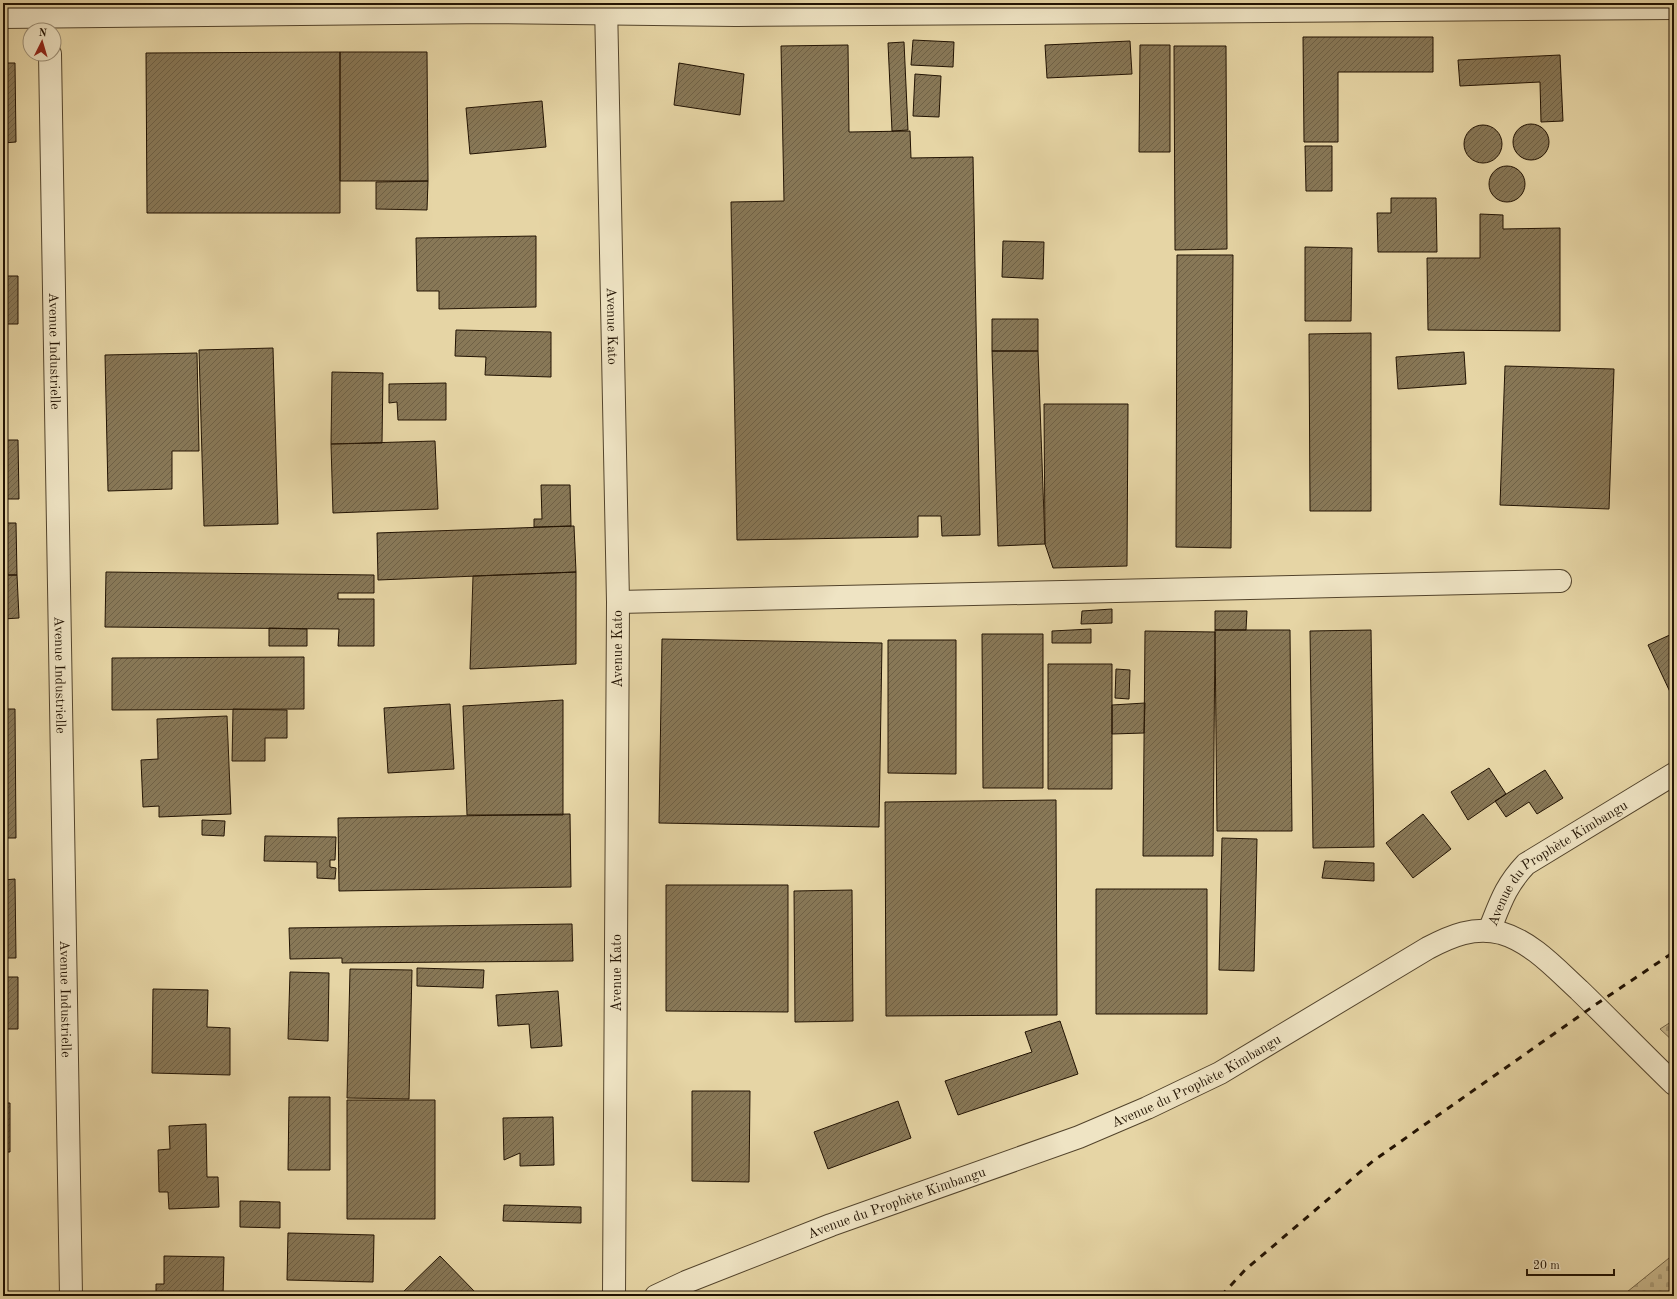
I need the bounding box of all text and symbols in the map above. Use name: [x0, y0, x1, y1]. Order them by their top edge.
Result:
north arrow: [22, 22, 62, 62]
text: N: [38, 28, 48, 39]
street label: Avenue Kato: [604, 287, 619, 365]
street label: Avenue Industrielle: [46, 292, 62, 410]
street label: Avenue Kato: [611, 610, 625, 688]
street label: Avenue Industrielle: [52, 616, 67, 734]
street label: Avenue du Prophète Kimbangu: [1486, 798, 1631, 928]
street label: Avenue Kato: [610, 934, 624, 1012]
street label: Avenue Industrielle: [57, 940, 73, 1058]
street label: Avenue du Prophète Kimbangu: [1110, 1032, 1284, 1130]
street label: Avenue du Prophète Kimbangu: [806, 1165, 988, 1242]
scale bar: [1527, 1251, 1614, 1277]
text: 20 m: [1533, 1260, 1560, 1272]

